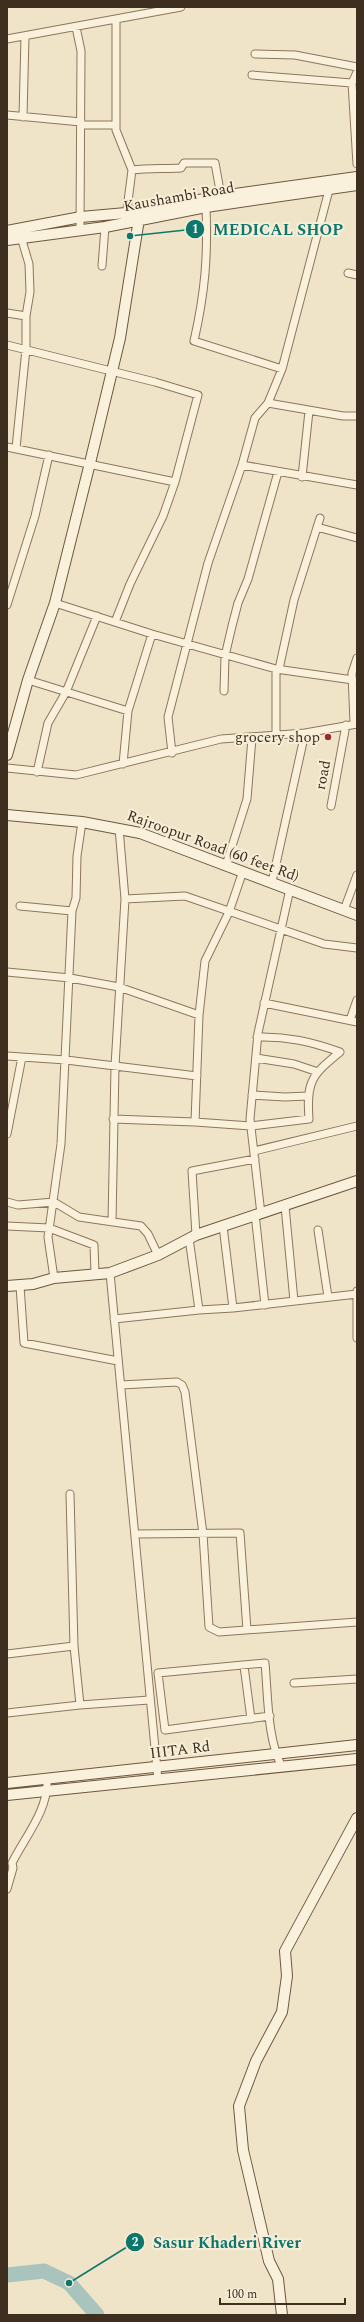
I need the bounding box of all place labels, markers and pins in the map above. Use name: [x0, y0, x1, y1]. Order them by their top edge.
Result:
callout: MEDICAL SHOP: [185, 215, 351, 243]
place label: grocery shop: [235, 726, 320, 749]
marker: grocery shop: [323, 732, 333, 742]
callout: Sasur Khaderi River: [125, 2228, 309, 2256]

